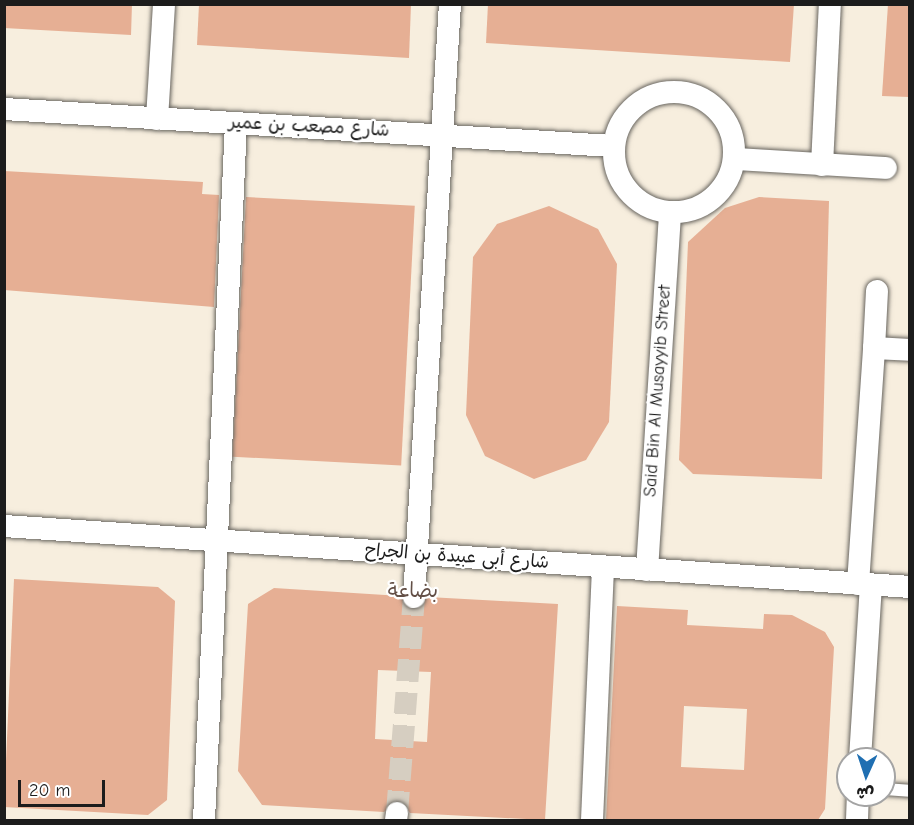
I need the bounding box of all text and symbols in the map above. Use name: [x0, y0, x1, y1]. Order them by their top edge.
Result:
street label: شارع مصعب بن عمير: [228, 112, 390, 142]
street label: Said Bin Al Musayyib Street: [640, 284, 676, 498]
street label: شارع أبى عبيدة بن الجراح: [364, 540, 550, 574]
district label: بضاعة: [388, 578, 438, 602]
north arrow: [836, 747, 896, 807]
scale bar: [21, 768, 108, 806]
text: 20 m: [29, 780, 70, 801]
text: ش: [856, 784, 874, 802]

